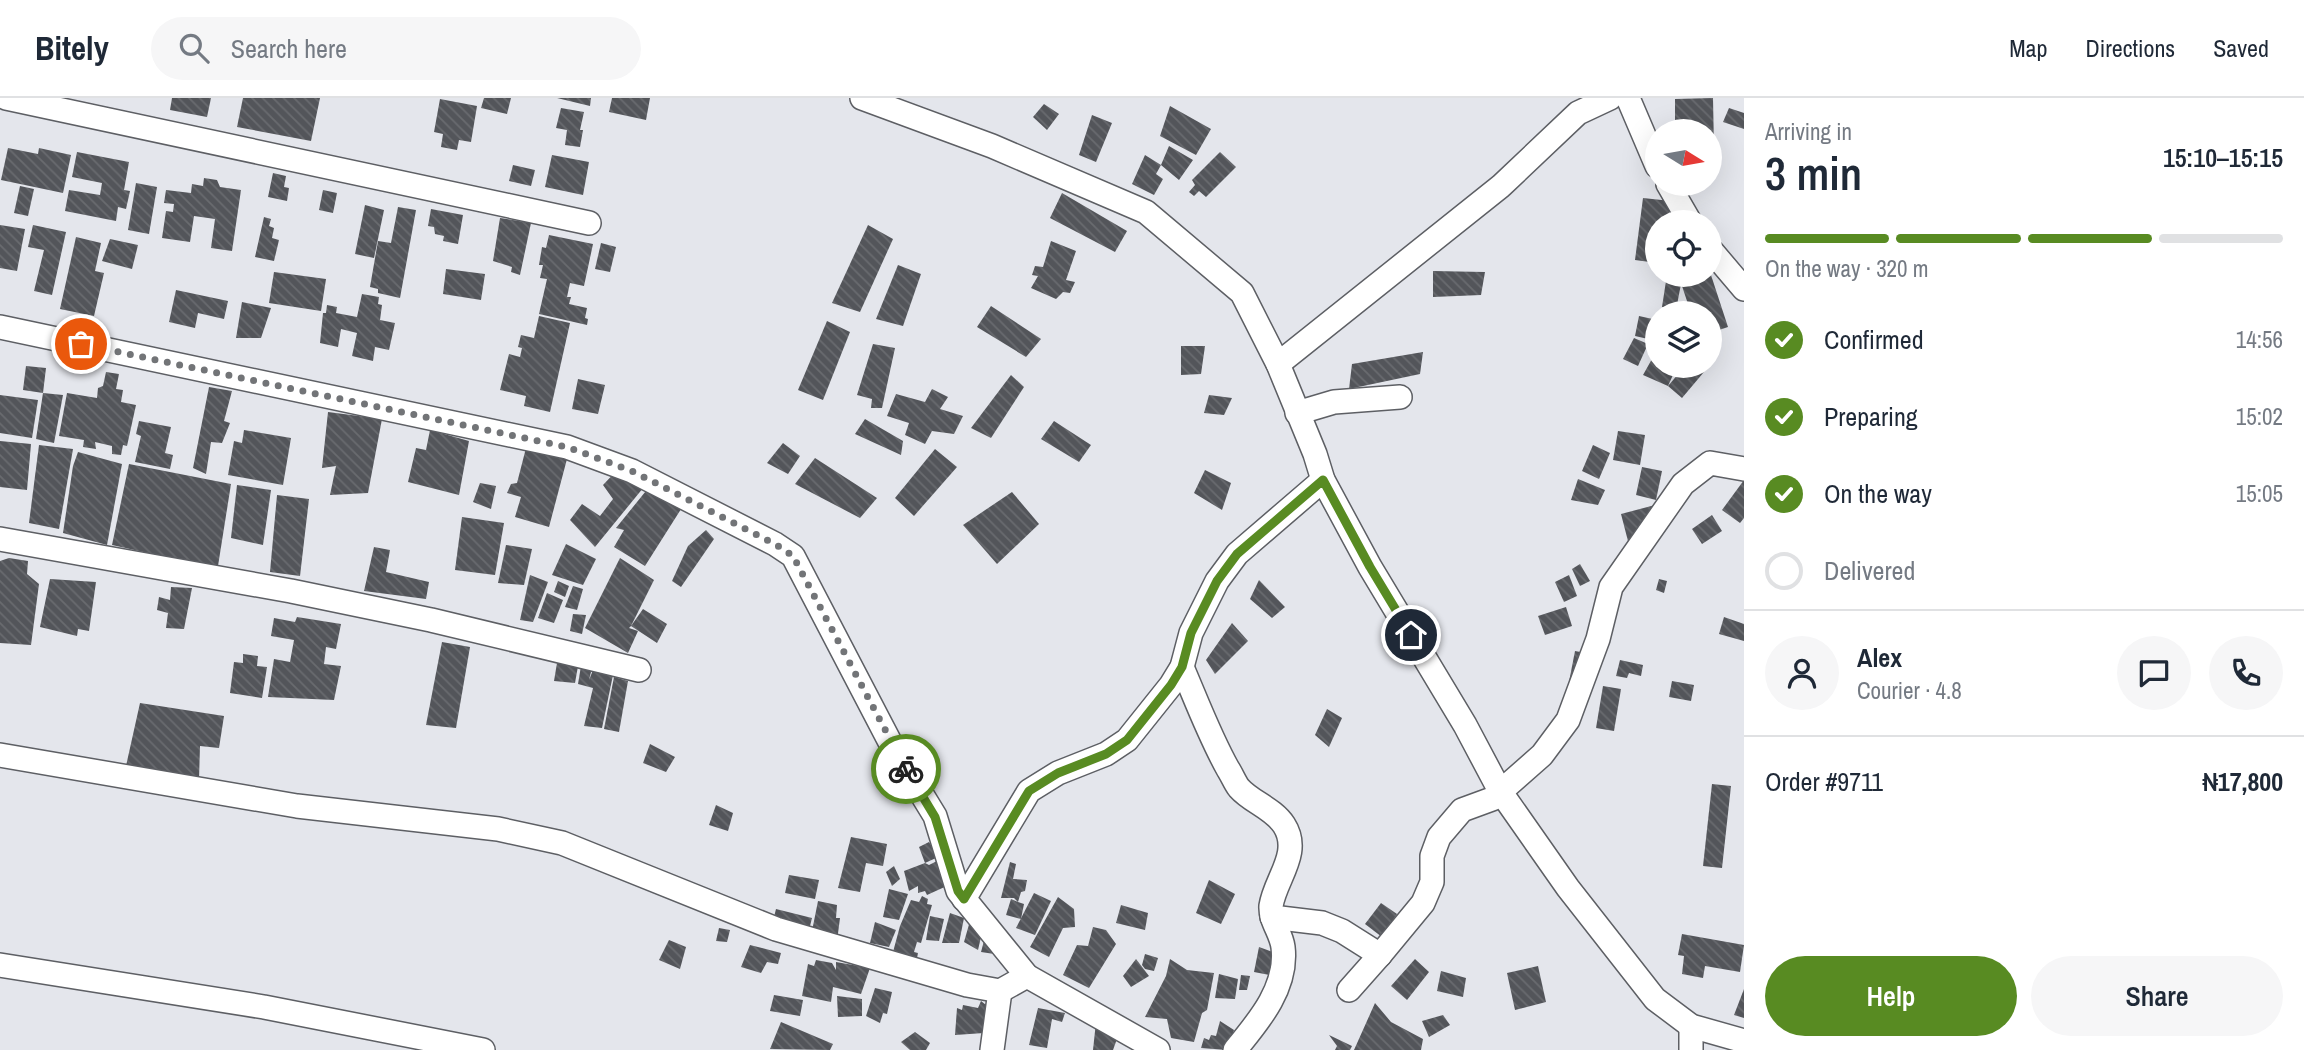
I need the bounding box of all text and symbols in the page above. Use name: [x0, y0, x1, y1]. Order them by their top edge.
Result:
search box: [151, 17, 641, 80]
text: Bitely: [35, 26, 109, 70]
icon: search: [175, 29, 213, 67]
text: Search here: [231, 31, 347, 66]
text: Map: [2009, 32, 2047, 64]
text: Directions: [2085, 32, 2175, 64]
text: Saved: [2213, 32, 2269, 64]
text: Arriving in: [1765, 116, 1852, 147]
north arrow: [1645, 119, 1722, 196]
map controls: [1645, 119, 1722, 378]
text: 15:10–15:15: [2163, 140, 2283, 175]
text: 3 min: [1765, 142, 1862, 204]
button: locate: [1645, 210, 1722, 287]
text: On the way · 320 m: [1765, 253, 1929, 284]
button: layers: [1645, 301, 1722, 378]
pin: [51, 314, 111, 374]
icon: check: [1765, 321, 1803, 359]
text: Confirmed: [1824, 322, 1924, 357]
text: 14:56: [2236, 324, 2283, 355]
icon: bag: [62, 325, 100, 363]
icon: check: [1765, 398, 1803, 436]
text: Preparing: [1824, 399, 1918, 434]
text: 15:02: [2236, 401, 2283, 432]
icon: check: [1765, 475, 1803, 513]
text: On the way: [1824, 476, 1932, 511]
text: 15:05: [2236, 478, 2283, 509]
text: Delivered: [1824, 553, 1915, 588]
pin: [1381, 605, 1441, 665]
icon: home: [1392, 616, 1430, 654]
button: person: [1765, 636, 1839, 710]
button: chat: [2117, 636, 2191, 710]
button: phone: [2209, 636, 2283, 710]
text: Alex: [1857, 640, 1902, 675]
text: Courier · 4.8: [1857, 675, 1962, 706]
courier: [871, 734, 941, 804]
icon: bike: [887, 750, 925, 788]
text: Order #9711: [1765, 764, 1883, 799]
text: ₦17,800: [2202, 764, 2283, 799]
button: Help: [1765, 956, 2017, 1036]
button: Share: [2031, 956, 2283, 1036]

